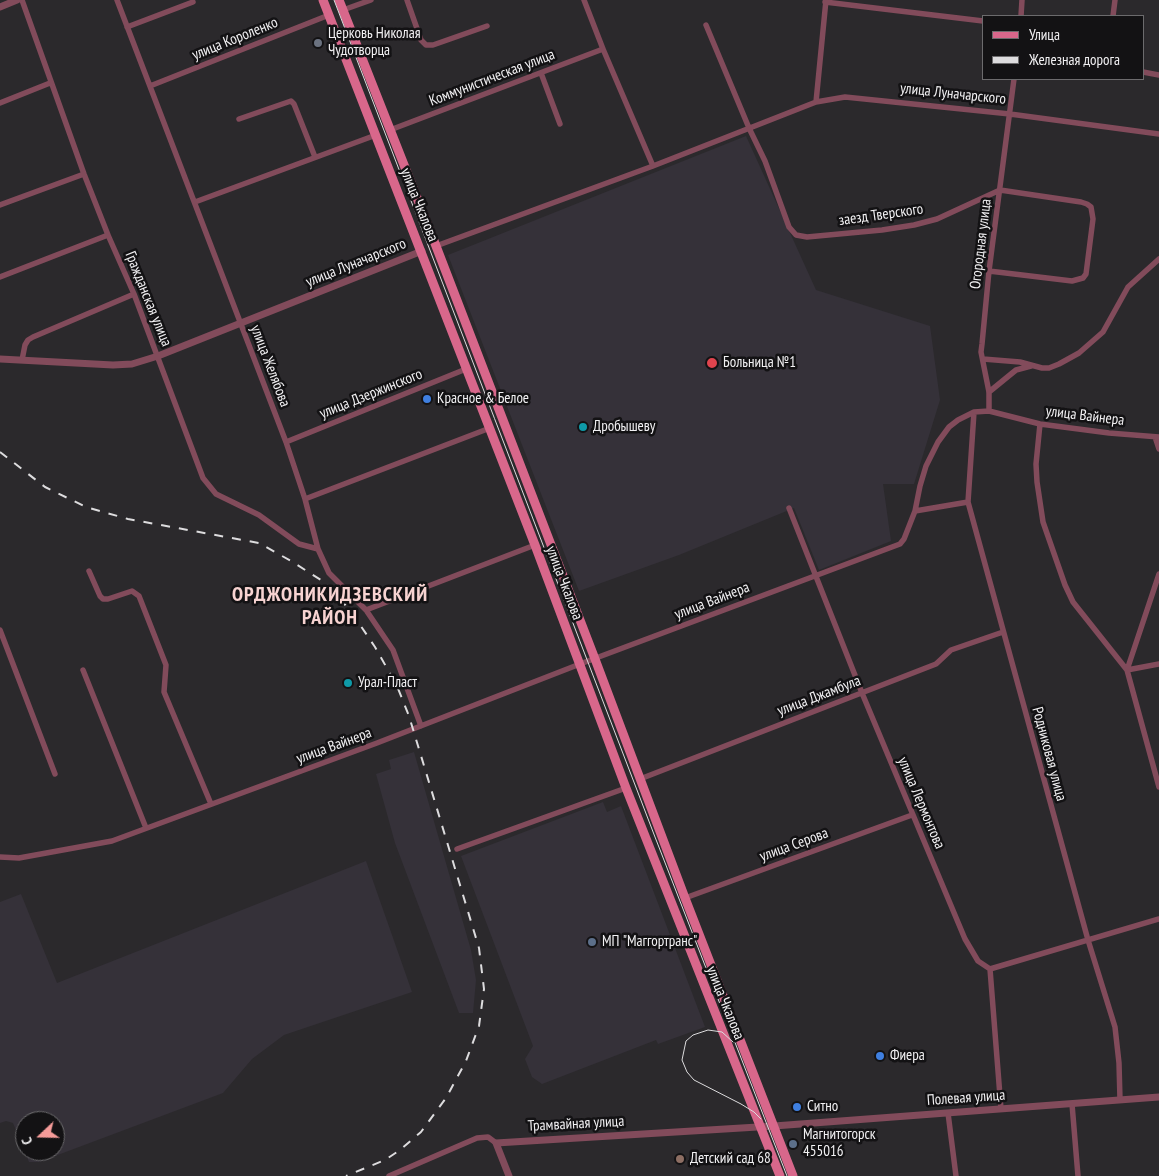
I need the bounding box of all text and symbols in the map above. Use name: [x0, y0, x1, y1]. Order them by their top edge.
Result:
street label: улица Короленко: [189, 14, 281, 64]
legend: [982, 15, 1144, 80]
place label: Церковь Николая Чудотворца: [328, 25, 420, 60]
text: Улица: [1029, 25, 1060, 44]
marker: Церковь Николая Чудотворца: [312, 37, 324, 49]
street label: Коммунистическая улица: [427, 46, 557, 110]
text: Железная дорога: [1029, 50, 1120, 69]
street label: улица Луначарского: [899, 79, 1007, 109]
street label: улица Чкалова: [396, 166, 442, 244]
street label: Огородная улица: [967, 198, 995, 290]
street label: заезд Тверского: [838, 200, 924, 230]
street label: улица Луначарского: [303, 235, 409, 291]
street label: Гражданская улица: [121, 249, 175, 349]
street label: улица Желябова: [246, 323, 294, 409]
place label: Больница №1: [723, 354, 796, 372]
marker: Больница №1: [705, 356, 719, 370]
street label: улица Дзержинского: [317, 365, 425, 423]
place label: Красное & Белое: [437, 390, 529, 408]
marker: Красное & Белое: [421, 393, 433, 405]
street label: улица Вайнера: [1045, 402, 1125, 430]
place label: Дробышеву: [593, 418, 655, 436]
marker: Дробышеву: [577, 421, 589, 433]
street label: улица Чкалова: [542, 544, 586, 622]
street label: улица Вайнера: [672, 578, 752, 624]
district label: ОРДЖОНИКИДЗЕВСКИЙ РАЙОН: [230, 583, 430, 630]
street label: улица Джамбула: [775, 672, 863, 720]
place label: Урал-Пласт: [358, 674, 417, 692]
marker: Урал-Пласт: [342, 677, 354, 689]
street label: Родниковая улица: [1028, 705, 1070, 803]
street label: улица Вайнера: [294, 724, 374, 768]
street label: улица Лермонтова: [894, 754, 948, 852]
street label: улица Серова: [757, 824, 831, 866]
place label: МП "Маггортранс": [602, 933, 697, 951]
marker: МП "Маггортранс": [586, 936, 598, 948]
street label: улица Чкалова: [702, 964, 748, 1042]
place label: Фиера: [890, 1047, 925, 1065]
marker: Фиера: [874, 1050, 886, 1062]
street label: Полевая улица: [926, 1086, 1006, 1110]
place label: Ситно: [807, 1098, 838, 1116]
marker: Ситно: [791, 1101, 803, 1113]
north arrow: [15, 1111, 65, 1161]
street label: Трамвайная улица: [527, 1112, 625, 1136]
place label: Магнитогорск 455016: [803, 1126, 876, 1161]
text: С: [17, 1135, 36, 1147]
marker: Магнитогорск 455016: [787, 1138, 799, 1150]
place label: Детский сад 68: [690, 1150, 771, 1168]
marker: Детский сад 68: [674, 1153, 686, 1165]

